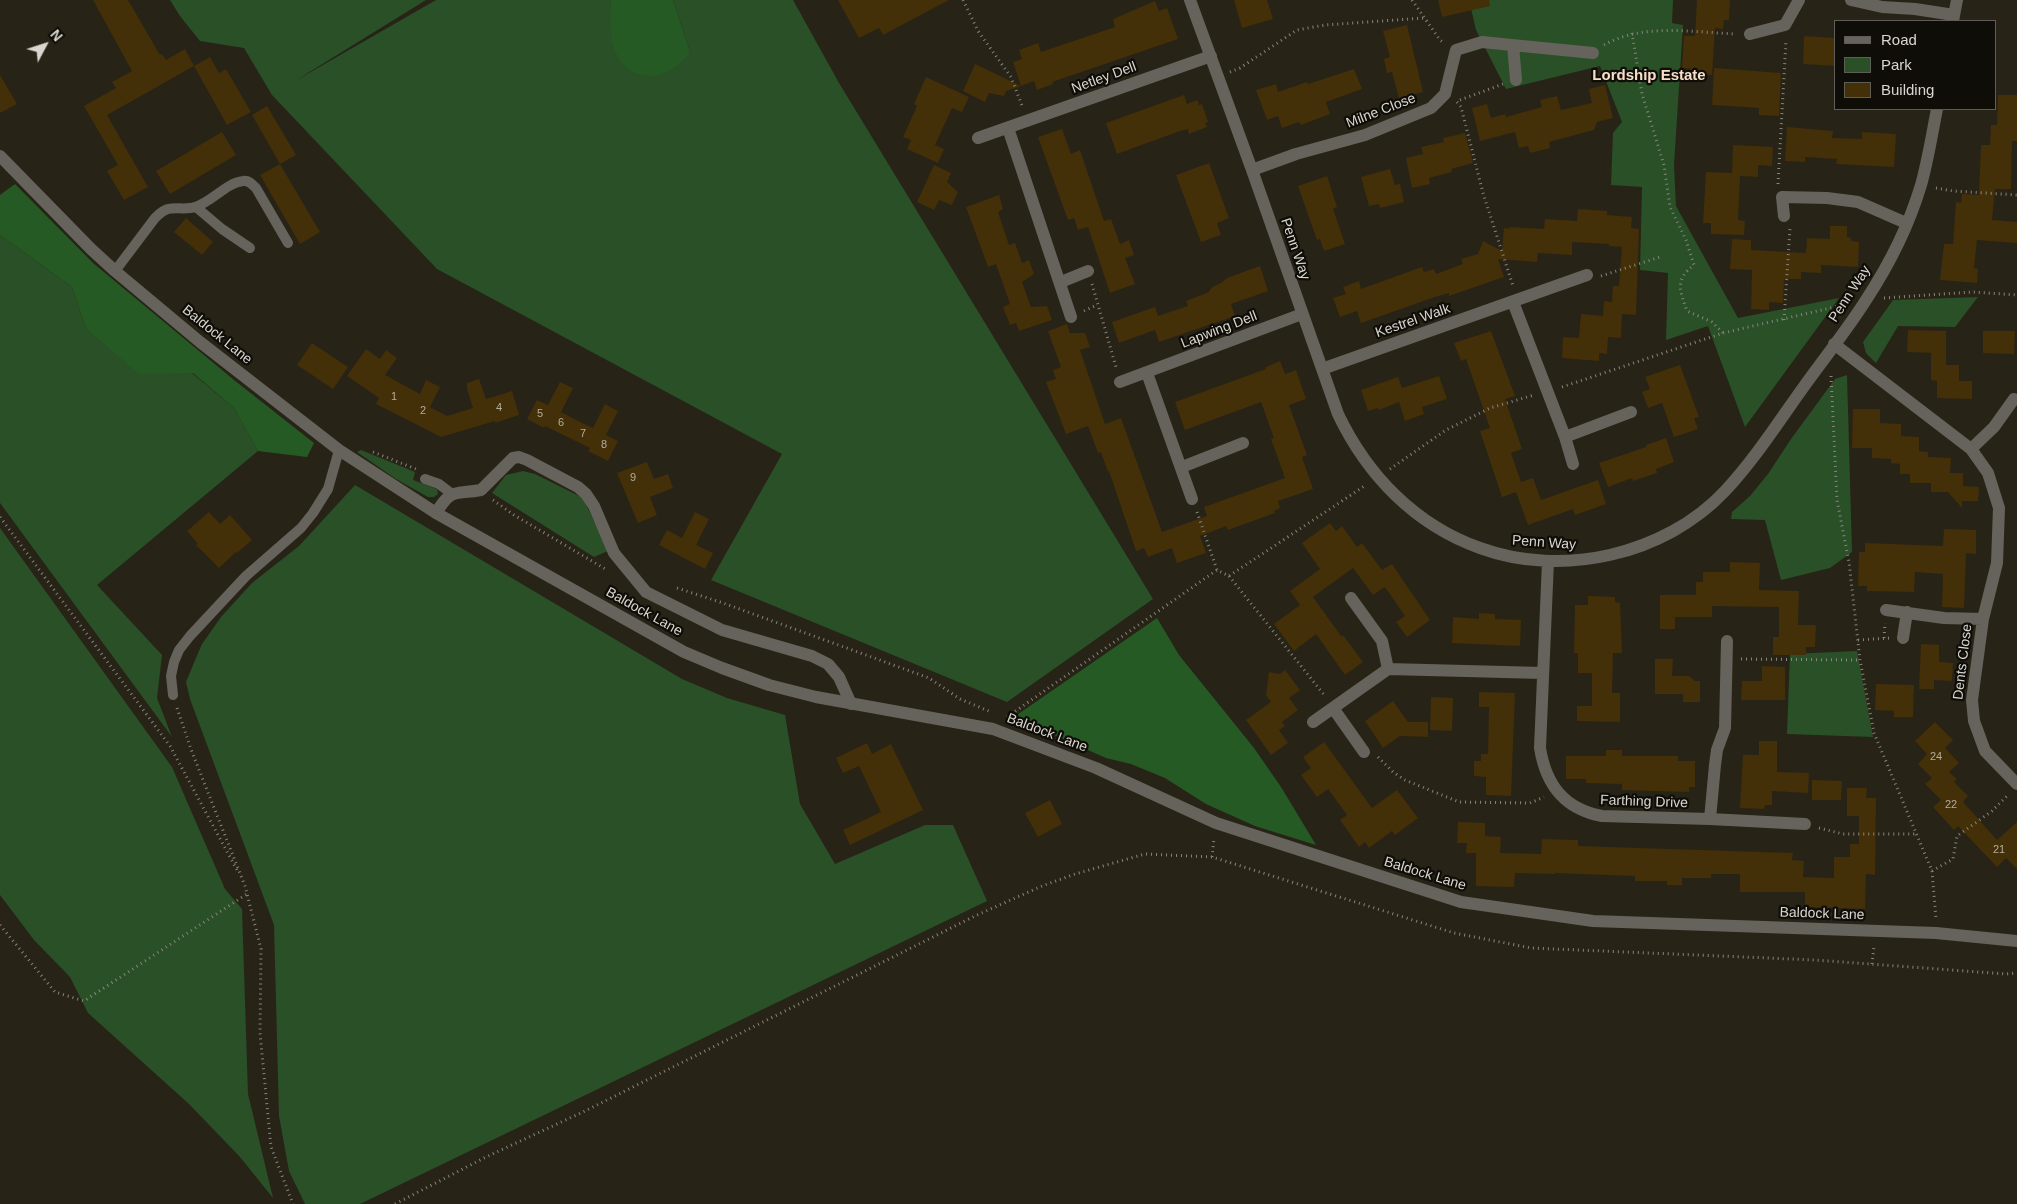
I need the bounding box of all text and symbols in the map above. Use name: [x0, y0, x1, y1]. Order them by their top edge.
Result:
north arrow: [20, 20, 70, 70]
legend: [1834, 20, 1997, 110]
text: N: [47, 26, 66, 44]
text: Road: [1881, 31, 1917, 48]
text: Park: [1881, 56, 1912, 73]
street label: Netley Dell: [1069, 59, 1139, 97]
district label: Lordship Estate: [1592, 67, 1706, 85]
text: Building: [1881, 81, 1934, 98]
street label: Milne Close: [1344, 90, 1418, 132]
street label: Penn Way: [1277, 216, 1313, 282]
street label: Penn Way: [1826, 263, 1874, 325]
street label: Kestrel Walk: [1373, 300, 1453, 342]
street label: Baldock Lane: [179, 302, 255, 368]
street label: Lapwing Dell: [1179, 308, 1259, 352]
house number: 1: [391, 390, 397, 404]
house number: 4: [496, 401, 502, 415]
house number: 2: [420, 404, 426, 418]
house number: 5: [537, 407, 543, 421]
house number: 6: [558, 416, 564, 430]
house number: 7: [580, 427, 586, 441]
house number: 8: [601, 438, 607, 452]
house number: 9: [630, 471, 636, 485]
street label: Penn Way: [1511, 532, 1577, 554]
street label: Baldock Lane: [603, 584, 685, 640]
street label: Dents Close: [1950, 623, 1976, 701]
street label: Baldock Lane: [1004, 710, 1090, 756]
house number: 24: [1930, 750, 1942, 764]
street label: Farthing Drive: [1600, 792, 1688, 812]
house number: 22: [1945, 798, 1957, 812]
house number: 21: [1993, 843, 2005, 857]
street label: Baldock Lane: [1382, 854, 1468, 894]
street label: Baldock Lane: [1779, 904, 1865, 924]

